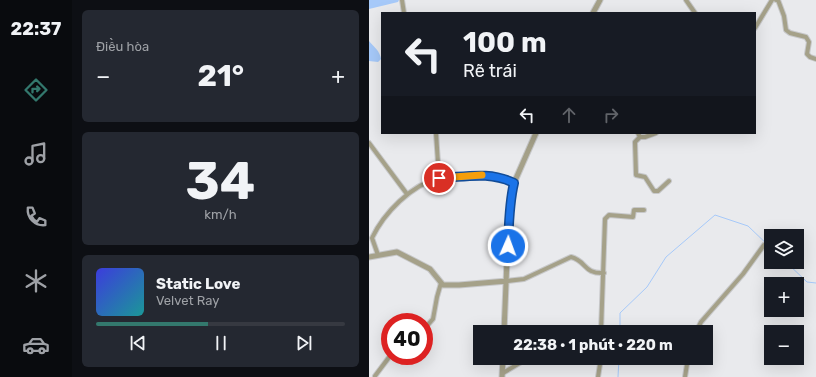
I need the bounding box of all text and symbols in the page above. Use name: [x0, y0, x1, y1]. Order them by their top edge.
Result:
text: 22:37: [11, 18, 61, 40]
text: 100 m: [463, 26, 547, 59]
icon: left: [397, 28, 449, 80]
text: Điều hòa: [96, 39, 149, 54]
text: 21°: [197, 58, 244, 94]
text: Rẽ trái: [463, 60, 517, 82]
text: −: [96, 63, 110, 90]
text: +: [331, 63, 345, 90]
icon: directions: [22, 76, 50, 104]
icon: left: [516, 104, 538, 126]
icon: ahead: [558, 104, 580, 126]
icon: right: [600, 104, 622, 126]
icon: music: [22, 140, 50, 168]
text: 34: [186, 150, 255, 212]
pin: [422, 161, 456, 195]
icon: arrive: [428, 167, 450, 189]
icon: phone: [22, 203, 50, 231]
text: km/h: [204, 207, 237, 222]
position arrow: [487, 225, 529, 267]
map controls: [764, 229, 804, 365]
button: layers: [764, 229, 804, 269]
icon: climate: [22, 267, 50, 295]
text: Static Love: [156, 275, 240, 293]
button: +: [764, 277, 804, 317]
text: Velvet Ray: [156, 293, 219, 308]
speed limit sign: 40: [381, 313, 433, 365]
button: −: [764, 325, 804, 365]
icon: car: [22, 331, 50, 359]
icon: previous: [127, 332, 149, 354]
icon: pause: [210, 332, 232, 354]
icon: next: [293, 332, 315, 354]
text: 22:38 · 1 phút · 220 m: [513, 336, 673, 354]

